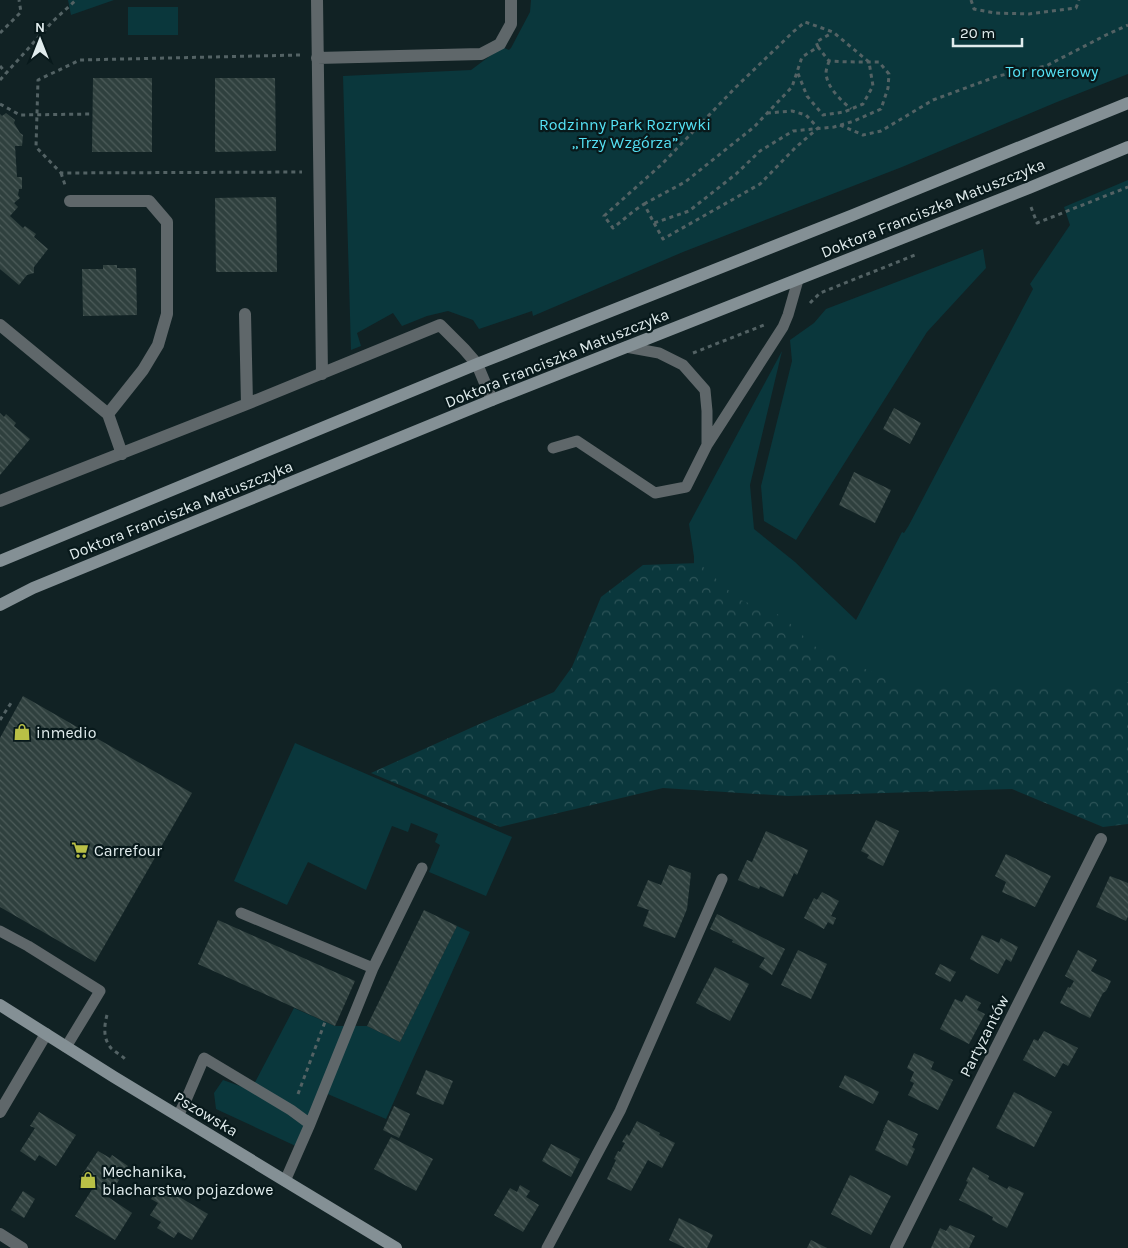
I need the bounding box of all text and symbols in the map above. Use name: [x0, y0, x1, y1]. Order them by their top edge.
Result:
north arrow: [15, 15, 65, 65]
scale bar: [953, 15, 1022, 47]
text: N: [35, 19, 45, 36]
text: 20 m: [960, 24, 995, 42]
park label: Tor rowerowy: [1006, 62, 1099, 81]
park label: Rodzinny Park Rozrywki „Trzy Wzgórza”: [539, 115, 711, 152]
street label: Doktora Franciszka Matuszczyka: [818, 154, 1048, 262]
street label: Doktora Franciszka Matuszczyka: [442, 304, 672, 412]
street label: Doktora Franciszka Matuszczyka: [66, 456, 296, 564]
shop icon: inmedio: [12, 722, 32, 742]
place label: inmedio: [36, 723, 97, 742]
supermarket icon: Carrefour: [70, 840, 90, 860]
place label: Carrefour: [94, 841, 162, 860]
street label: Partyzantów: [955, 992, 1013, 1080]
street label: Pszowska: [170, 1087, 242, 1141]
place label: Mechanika, blacharstwo pojazdowe: [102, 1162, 273, 1199]
shop icon: Mechanika, blacharstwo pojazdowe: [78, 1170, 98, 1190]

